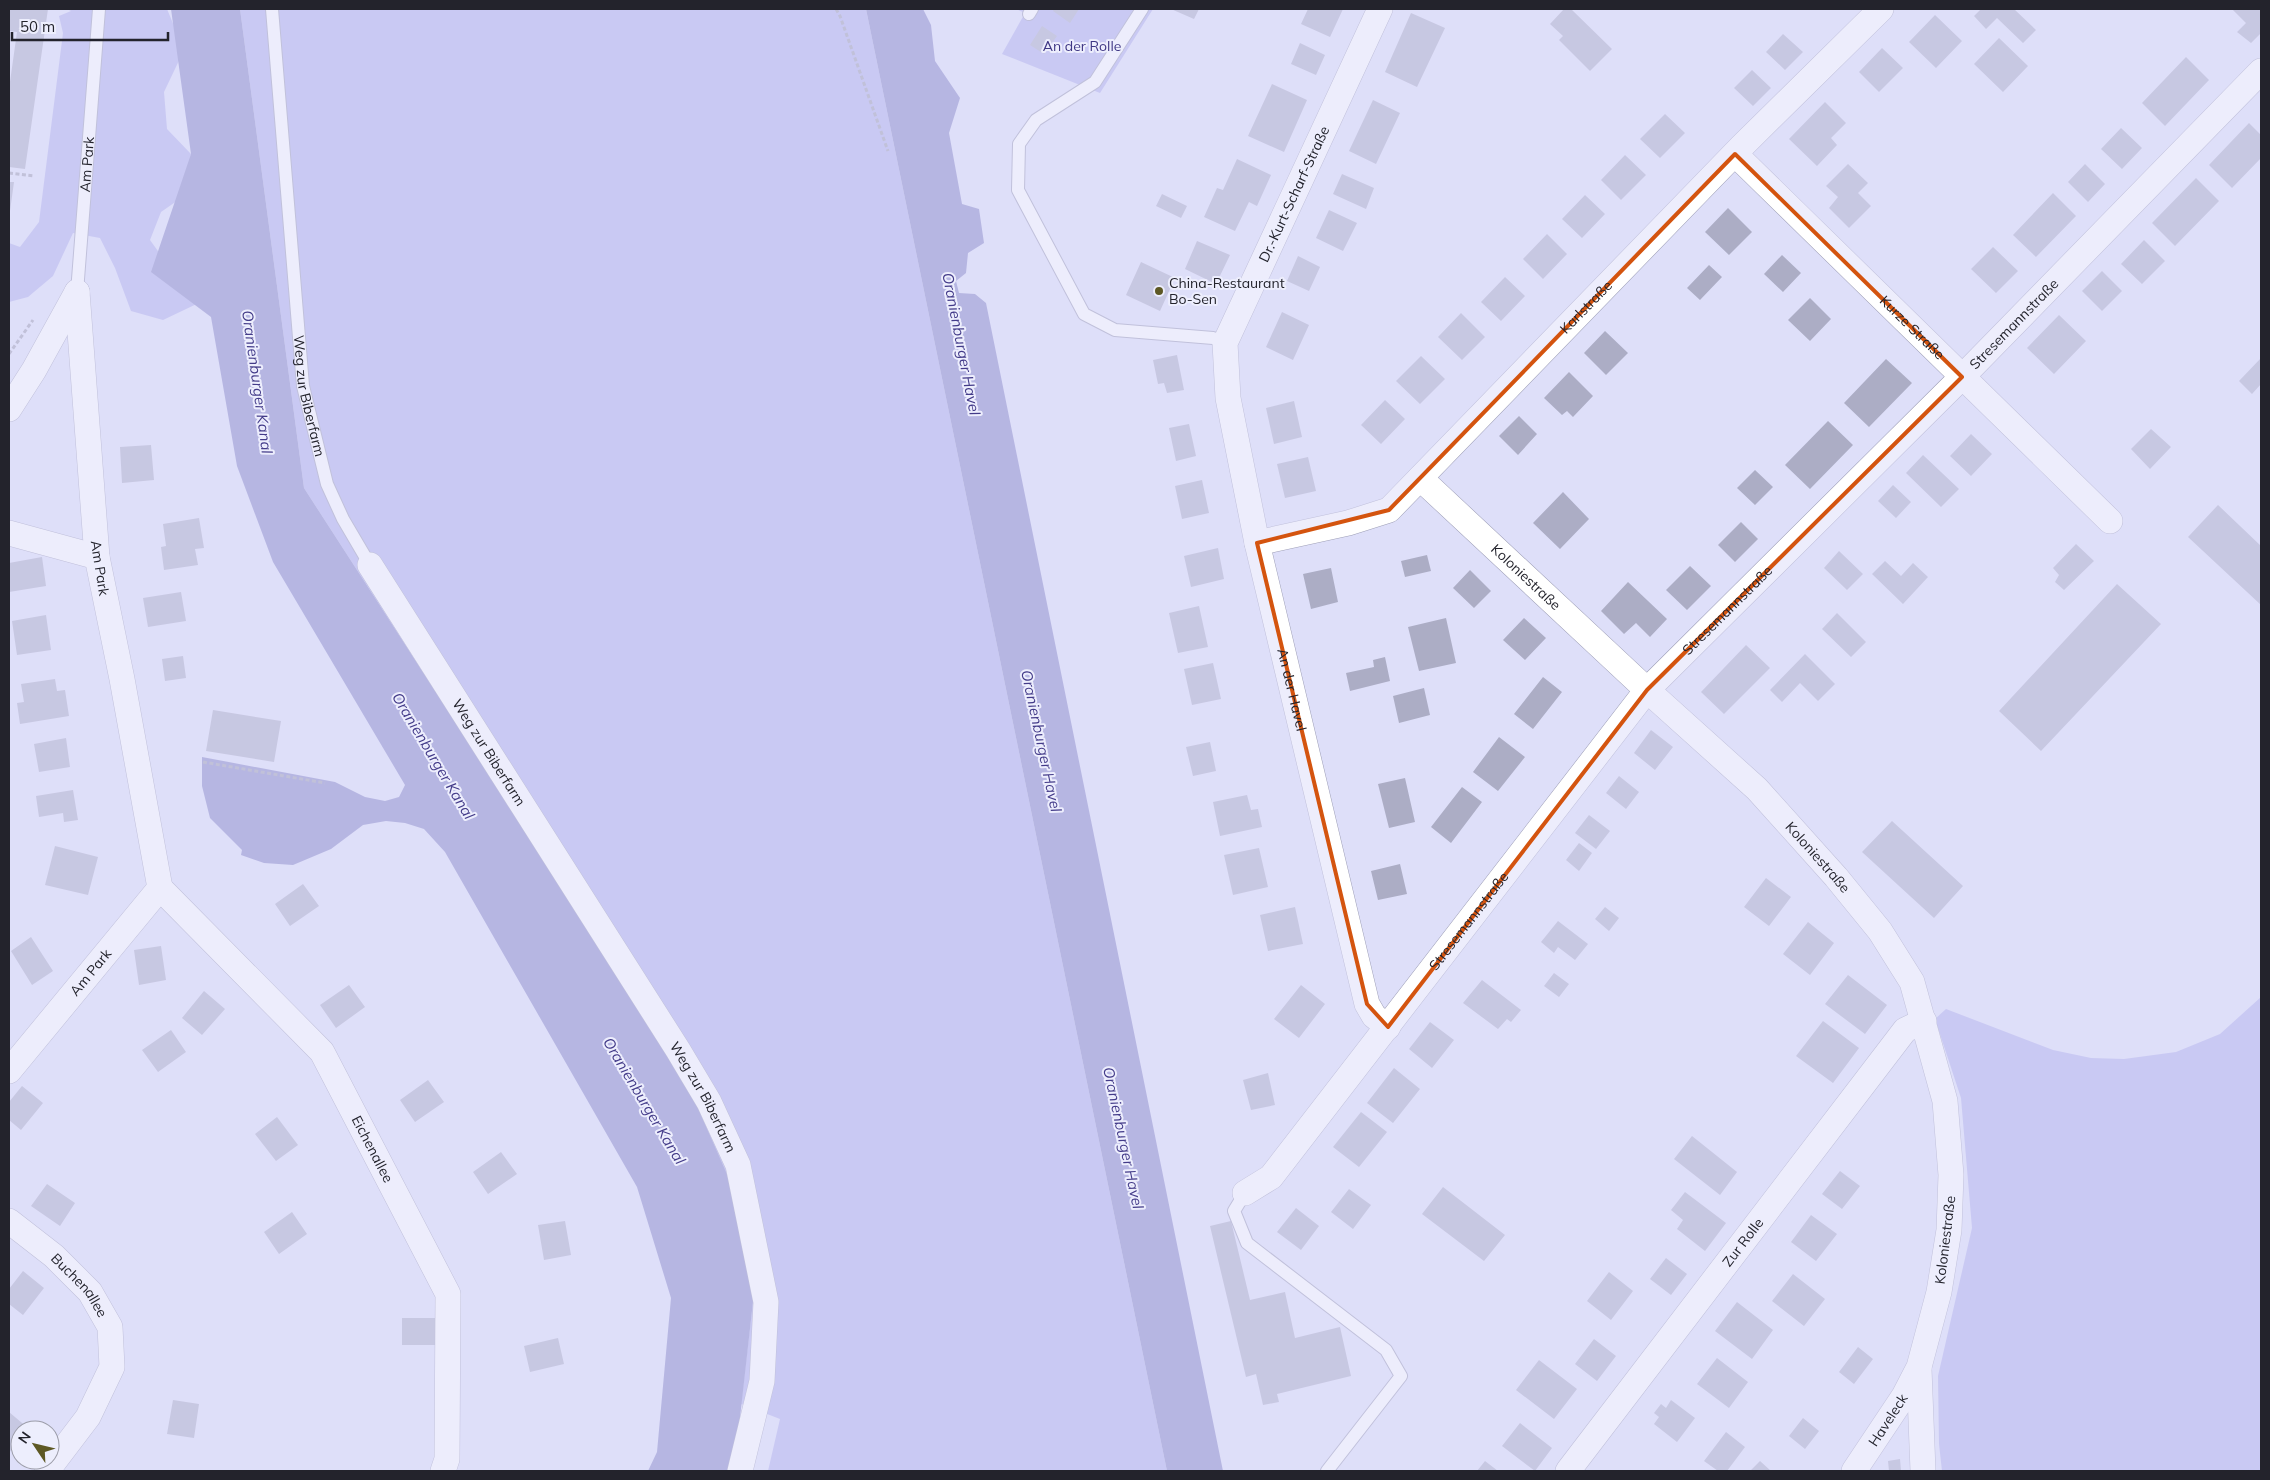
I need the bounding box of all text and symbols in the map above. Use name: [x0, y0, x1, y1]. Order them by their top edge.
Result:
scale bar: [12, 10, 169, 42]
text: 50 m: [20, 17, 55, 36]
park label: An der Rolle: [1043, 37, 1121, 55]
street label: Dr.-Kurt-Scharf-Straße: [1255, 123, 1333, 265]
street label: Am Park: [76, 135, 98, 193]
water label: Oranienburger Havel: [938, 271, 985, 417]
place label: China-Restaurant Bo-Sen: [1169, 274, 1285, 308]
street label: Stresemannstraße: [1966, 275, 2062, 373]
street label: Karlstraße: [1556, 276, 1616, 337]
marker: China-Restaurant Bo-Sen: [1153, 285, 1165, 297]
street label: Kurze Straße: [1876, 292, 1949, 363]
water label: Oranienburger Kanal: [238, 309, 277, 455]
street label: Weg zur Biberfarm: [290, 334, 329, 459]
street label: Am Park: [87, 539, 113, 598]
street label: Koloniestraße: [1487, 540, 1565, 614]
street label: Stresemannstraße: [1679, 562, 1776, 659]
street label: An der Havel: [1273, 647, 1311, 733]
water label: Oranienburger Havel: [1017, 668, 1066, 814]
water label: Oranienburger Kanal: [388, 689, 479, 823]
street label: Weg zur Biberfarm: [448, 695, 530, 809]
street label: Koloniestraße: [1782, 818, 1854, 896]
street label: Stresemannstraße: [1425, 868, 1512, 974]
street label: Am Park: [66, 944, 116, 999]
water label: Oranienburger Kanal: [599, 1034, 690, 1168]
street label: Weg zur Biberfarm: [666, 1038, 740, 1155]
water label: Oranienburger Havel: [1099, 1065, 1148, 1211]
street label: Eichenallee: [348, 1113, 397, 1186]
street label: Koloniestraße: [1931, 1195, 1959, 1285]
street label: Zur Rolle: [1718, 1214, 1767, 1270]
street label: Buchenallee: [47, 1249, 111, 1320]
street label: Haveleck: [1864, 1390, 1912, 1450]
north arrow: [10, 1420, 60, 1470]
text: N: [14, 1428, 35, 1447]

